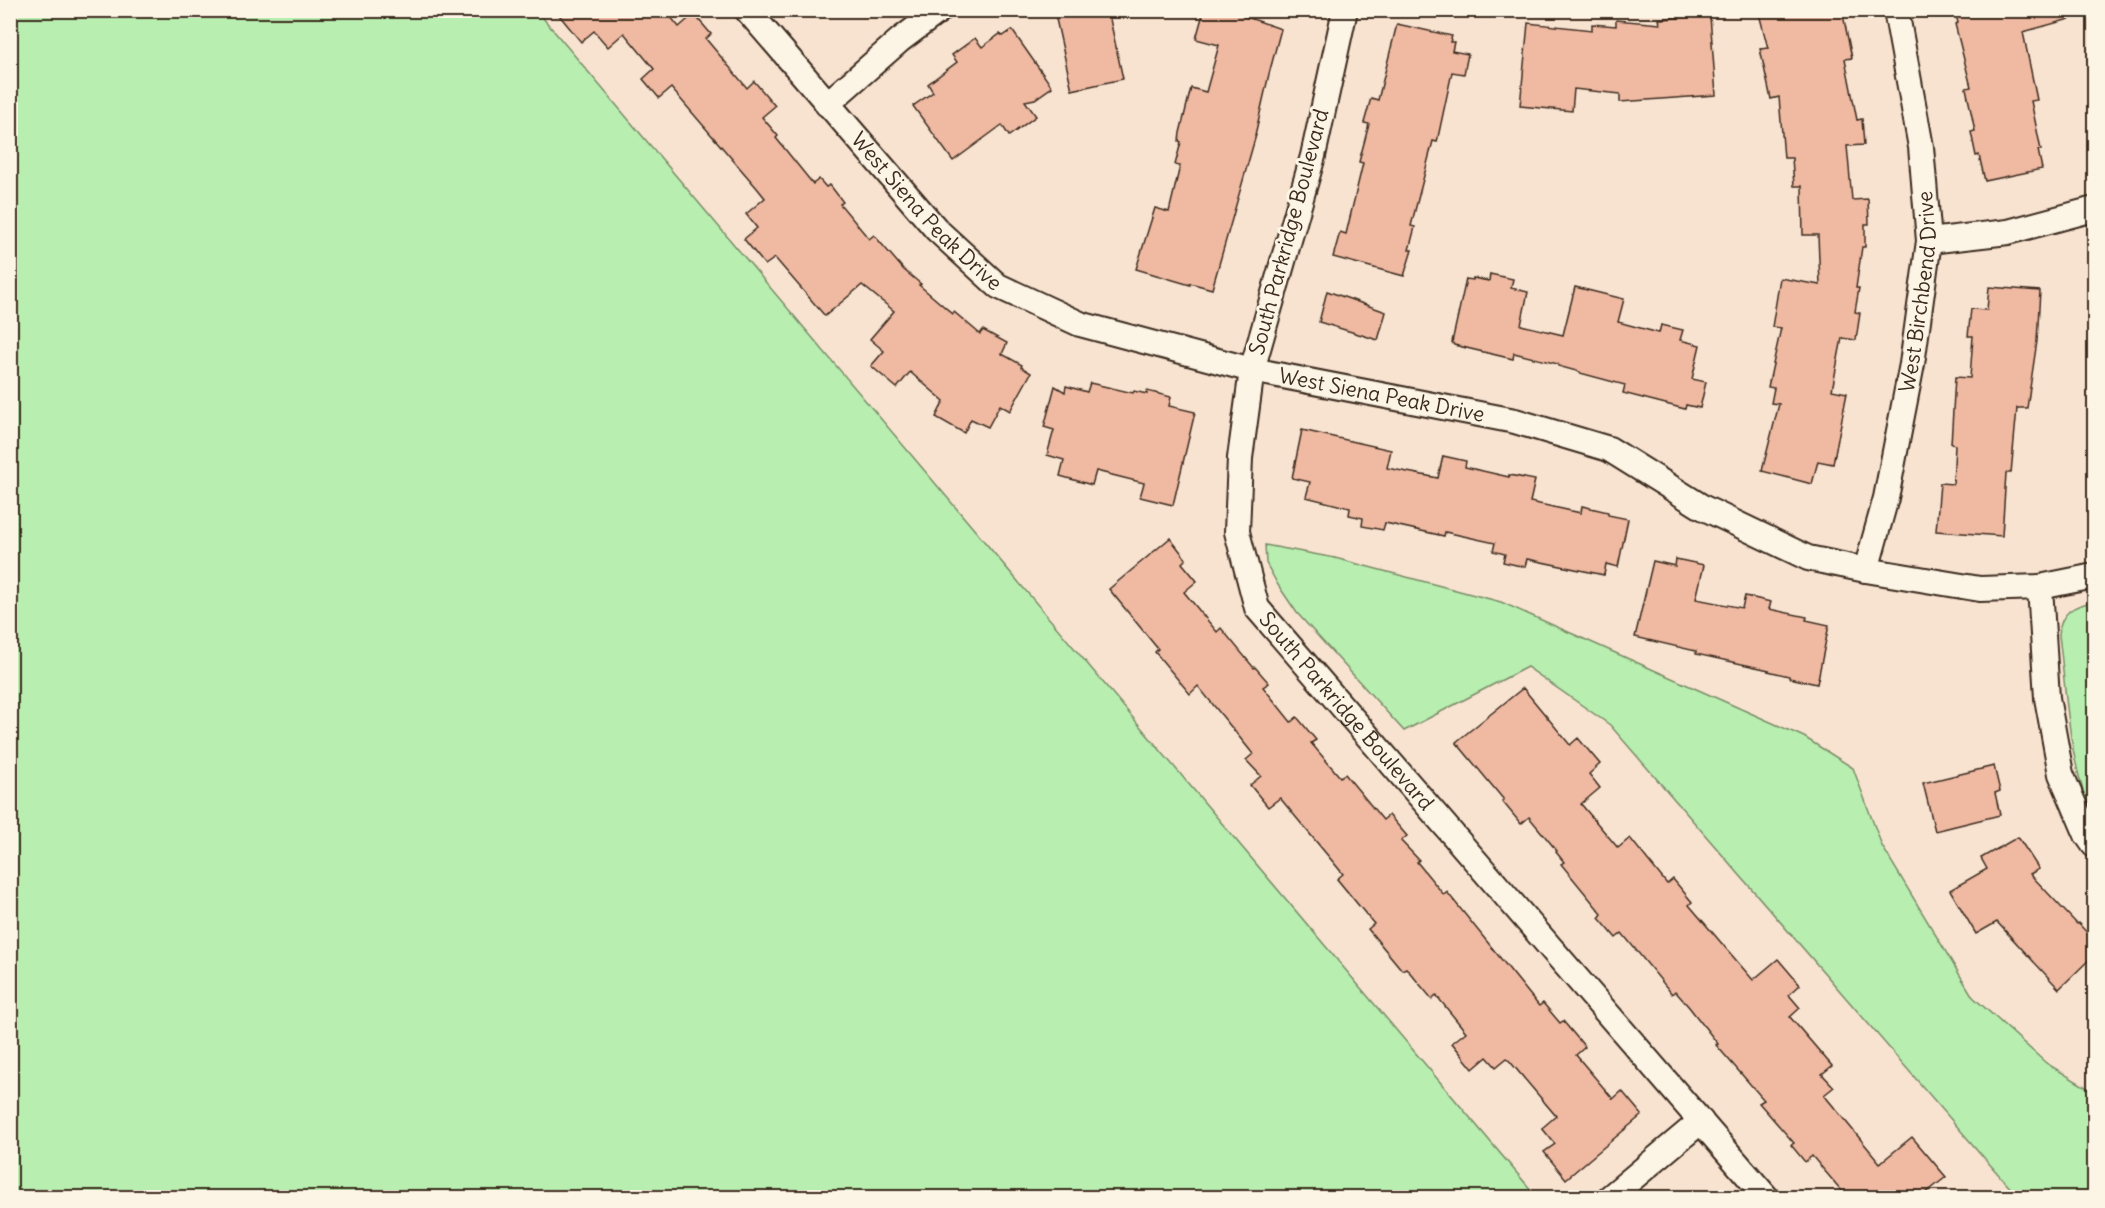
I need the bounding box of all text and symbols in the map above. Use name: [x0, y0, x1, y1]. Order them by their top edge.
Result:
street label: South Parkridge Boulevard: [1243, 106, 1334, 358]
street label: West Siena Peak Drive: [845, 126, 1008, 296]
street label: West Birchbend Drive: [1893, 190, 1942, 395]
street label: West Siena Peak Drive: [1277, 362, 1487, 428]
street label: South Parkridge Boulevard: [1253, 606, 1440, 816]

